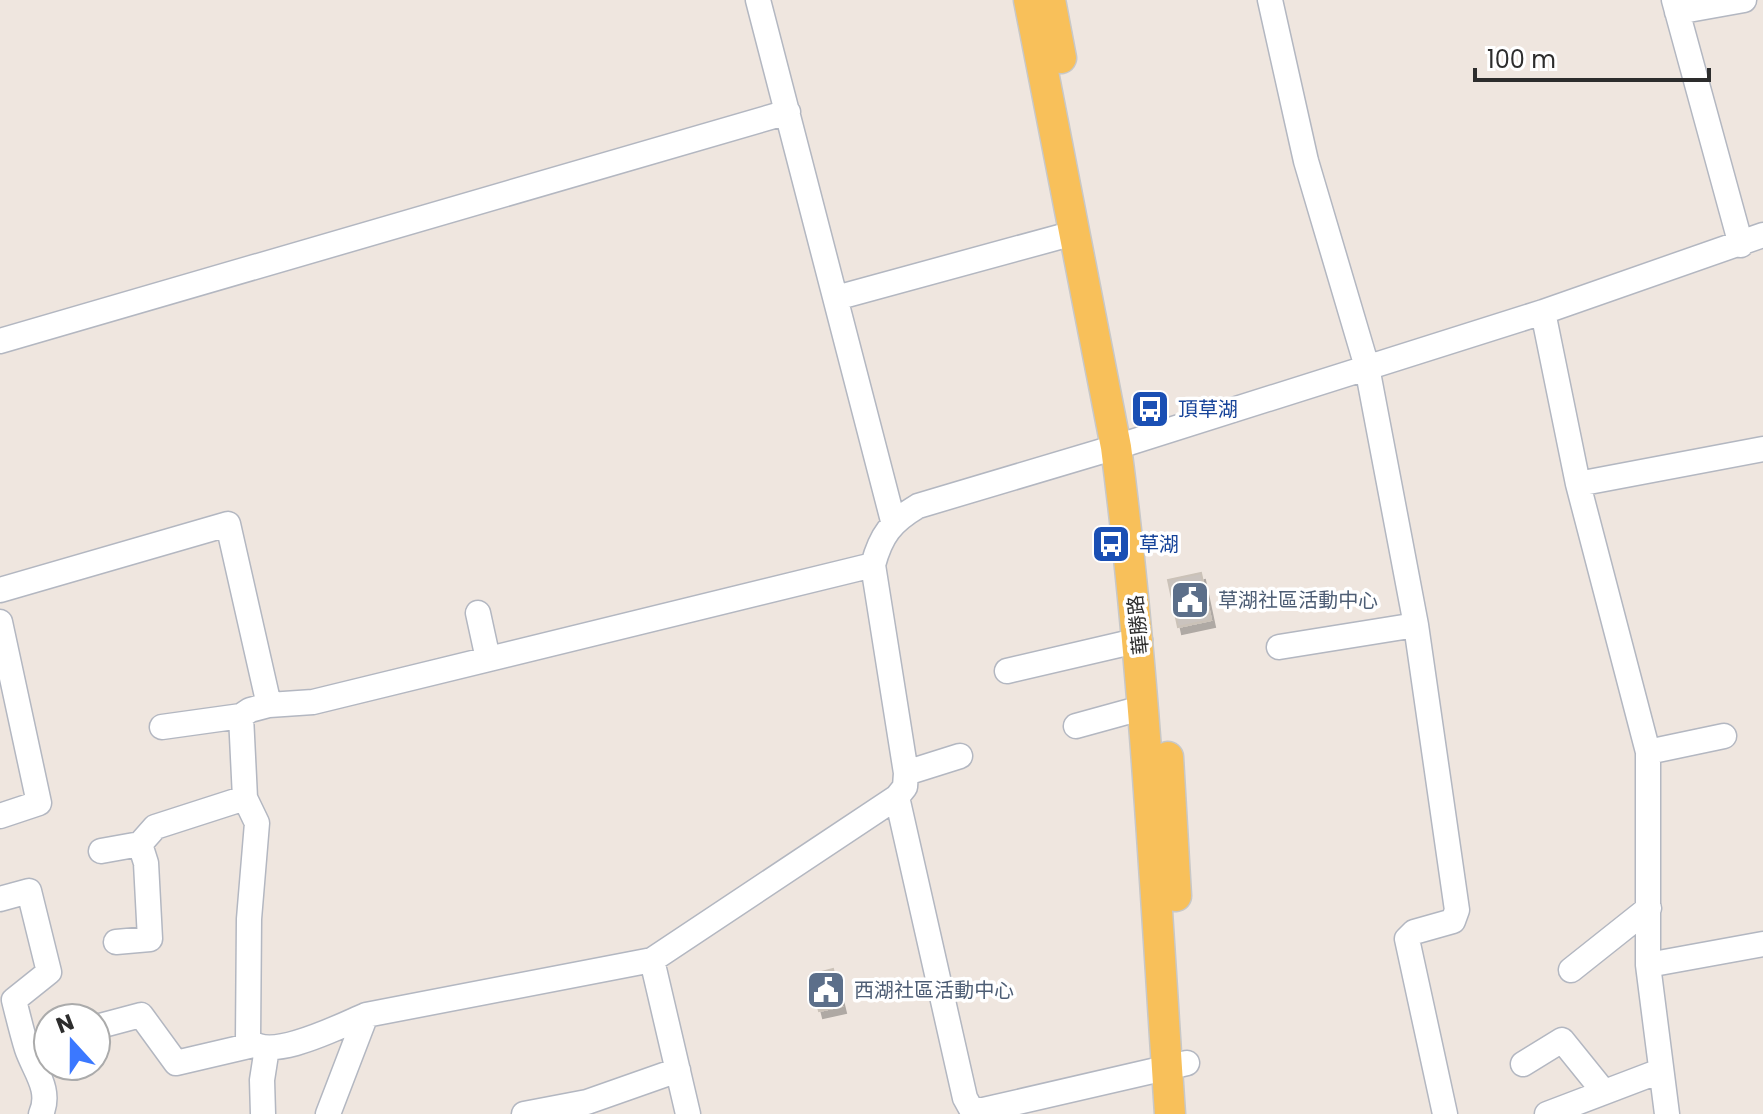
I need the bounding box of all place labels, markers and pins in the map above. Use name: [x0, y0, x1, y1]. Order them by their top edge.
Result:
bus stop icon: 頂草湖: [1129, 388, 1171, 430]
place label: 頂草湖: [1178, 395, 1238, 423]
bus stop icon: 草湖: [1090, 523, 1132, 565]
place label: 草湖: [1139, 530, 1179, 558]
public building icon: 草湖社區活動中心: [1169, 579, 1211, 621]
place label: 草湖社區活動中心: [1218, 586, 1378, 614]
public building icon: 西湖社區活動中心: [805, 969, 847, 1011]
place label: 西湖社區活動中心: [854, 976, 1014, 1004]

